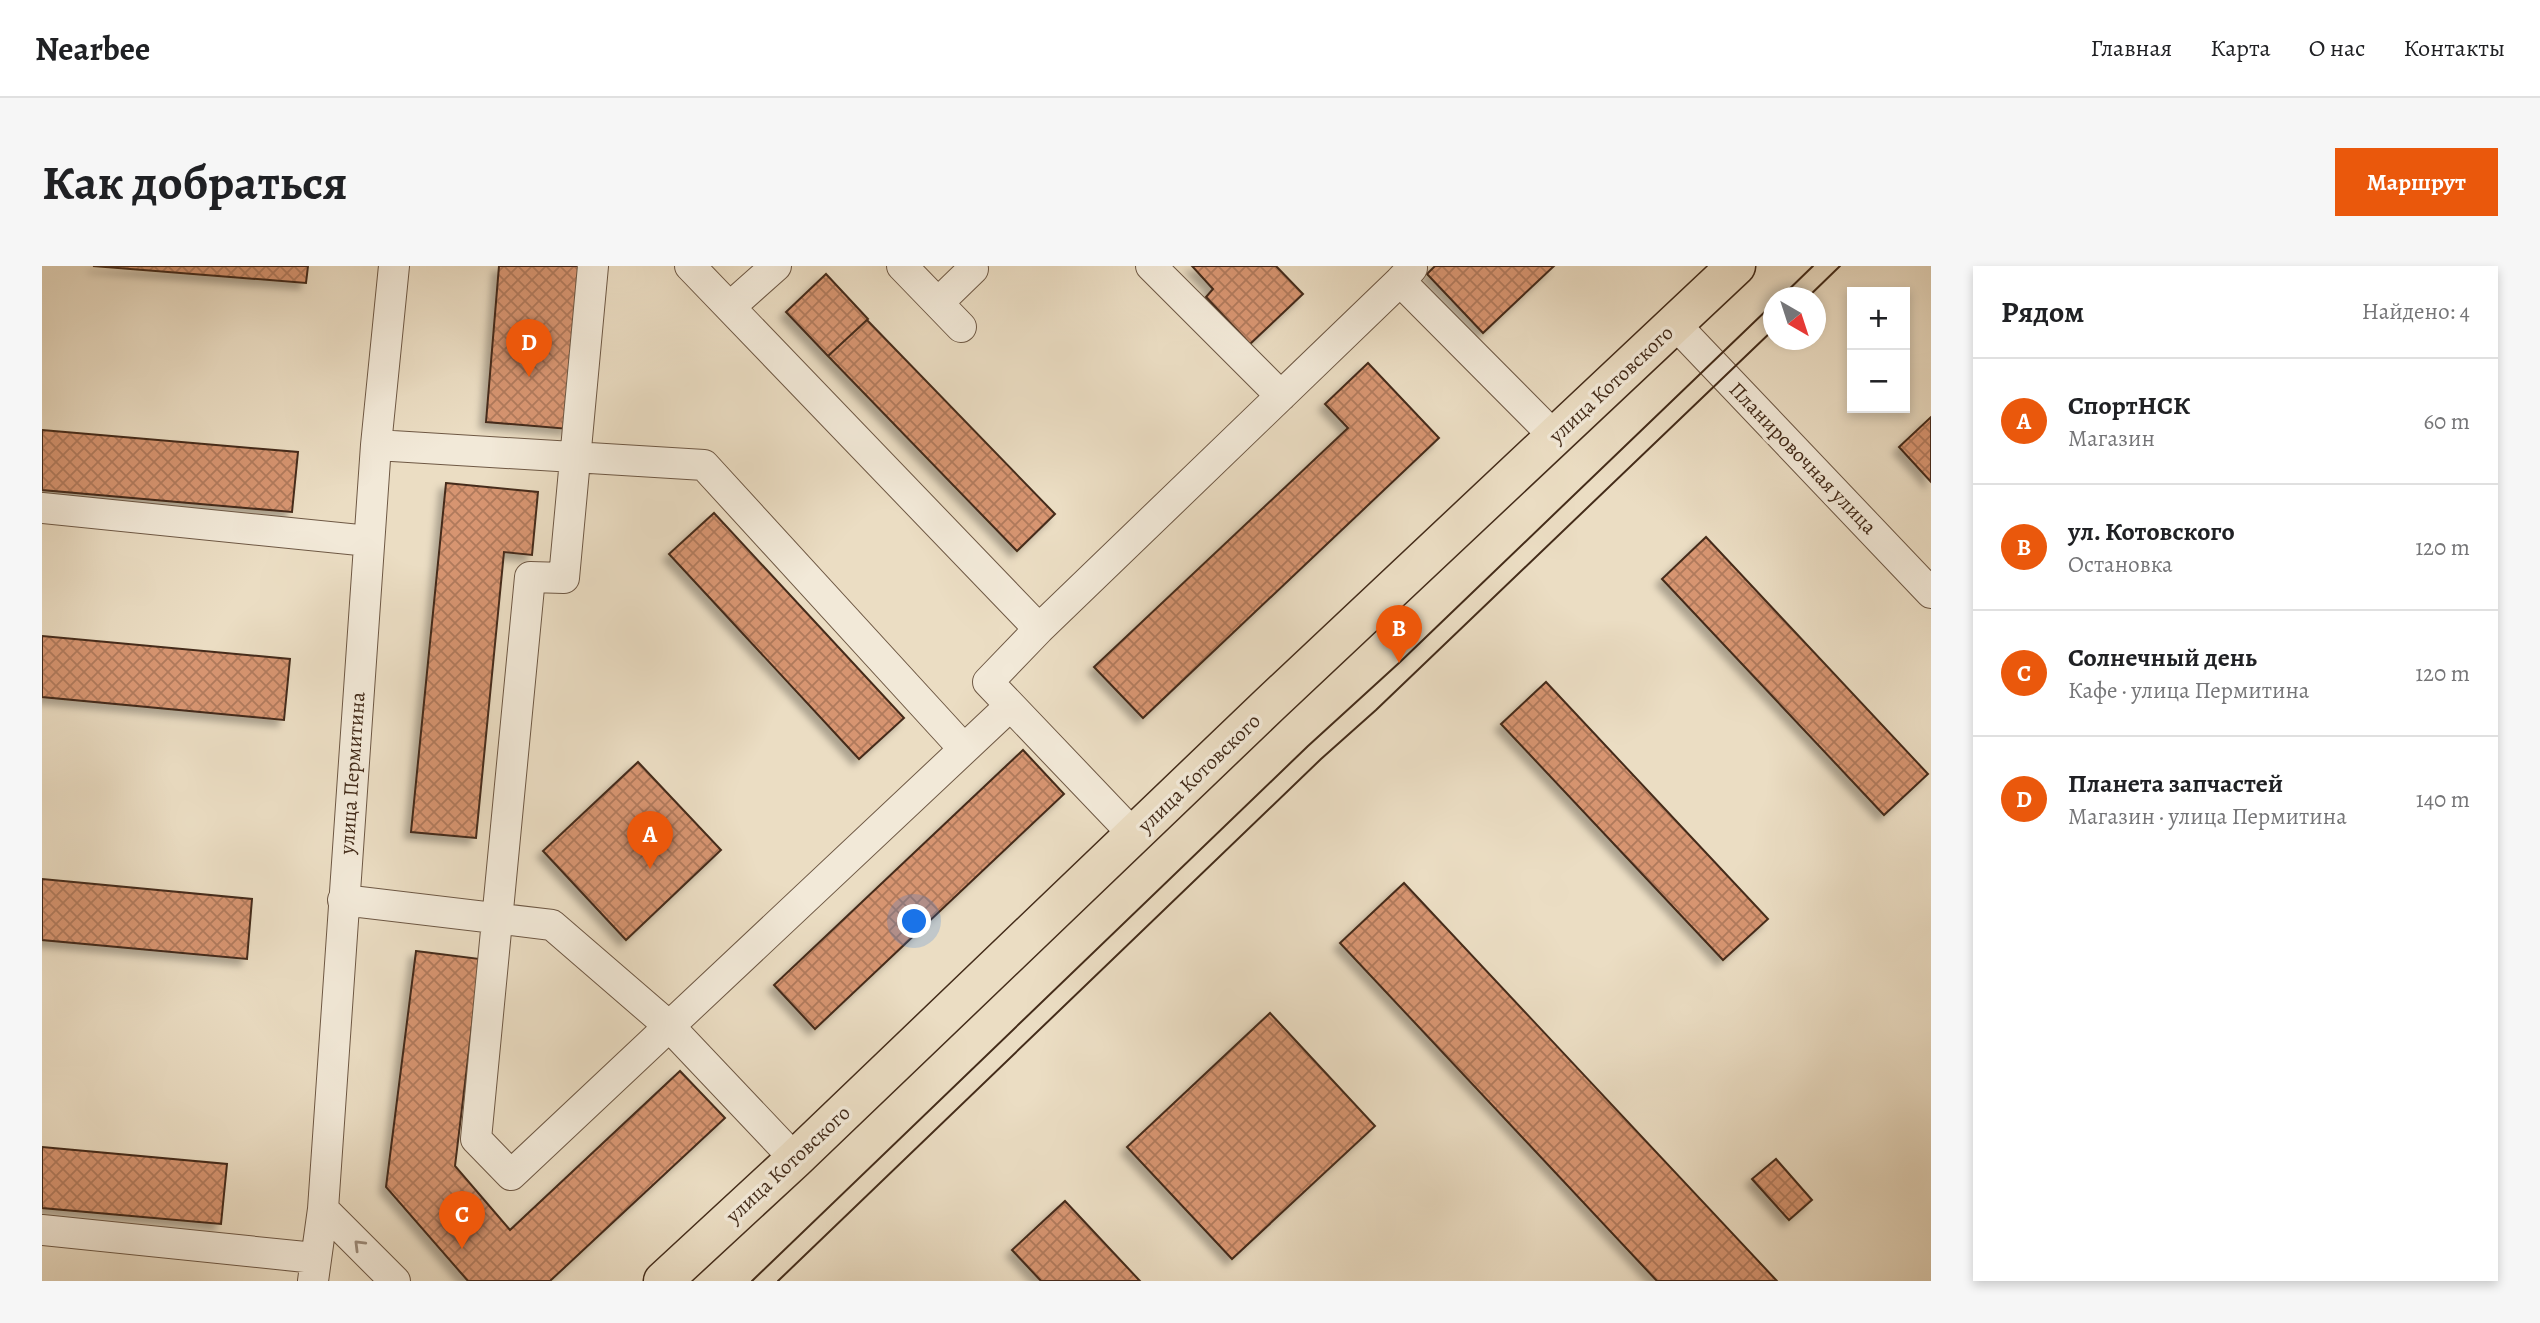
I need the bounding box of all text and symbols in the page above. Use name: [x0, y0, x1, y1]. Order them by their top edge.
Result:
text: Nearbee: [35, 26, 150, 71]
text: Главная: [2091, 32, 2172, 64]
text: Карта: [2210, 32, 2271, 64]
text: О нас: [2309, 32, 2365, 64]
text: Контакты: [2403, 32, 2505, 64]
button: Маршрут: [2335, 148, 2498, 216]
text: Как добраться: [42, 149, 348, 216]
north arrow: [1763, 287, 1826, 350]
map controls: [1847, 287, 1910, 413]
button: +: [1847, 287, 1910, 350]
text: Рядом: [2001, 292, 2084, 332]
text: Найдено: 4: [2362, 296, 2470, 327]
pin: D: [506, 319, 552, 377]
street label: улица Котовского: [1542, 319, 1679, 450]
button: −: [1847, 350, 1910, 413]
street label: Планировочная улица: [1723, 376, 1883, 540]
text: СпортНСК: [2068, 388, 2190, 423]
text: A: [2017, 406, 2031, 437]
text: 60 m: [2423, 406, 2470, 437]
text: Магазин: [2068, 423, 2155, 454]
text: ул. Котовского: [2068, 514, 2235, 549]
text: B: [2017, 532, 2031, 563]
text: 120 m: [2415, 532, 2470, 563]
text: Остановка: [2068, 549, 2173, 580]
pin: B: [1376, 605, 1422, 663]
text: Солнечный день: [2068, 640, 2257, 675]
text: C: [2017, 658, 2031, 689]
text: 120 m: [2415, 658, 2470, 689]
text: Кафе · улица Пермитина: [2068, 675, 2309, 706]
street label: улица Пермитина: [332, 691, 372, 856]
street label: улица Котовского: [1131, 707, 1267, 840]
text: Планета запчастей: [2068, 766, 2283, 801]
text: D: [2016, 784, 2032, 815]
text: 140 m: [2416, 784, 2470, 815]
text: Магазин · улица Пермитина: [2068, 801, 2347, 832]
pin: A: [627, 811, 673, 869]
your location: [897, 904, 931, 938]
street label: улица Котовского: [719, 1099, 856, 1230]
pin: C: [439, 1191, 485, 1249]
one-way arrow: [355, 1241, 367, 1253]

